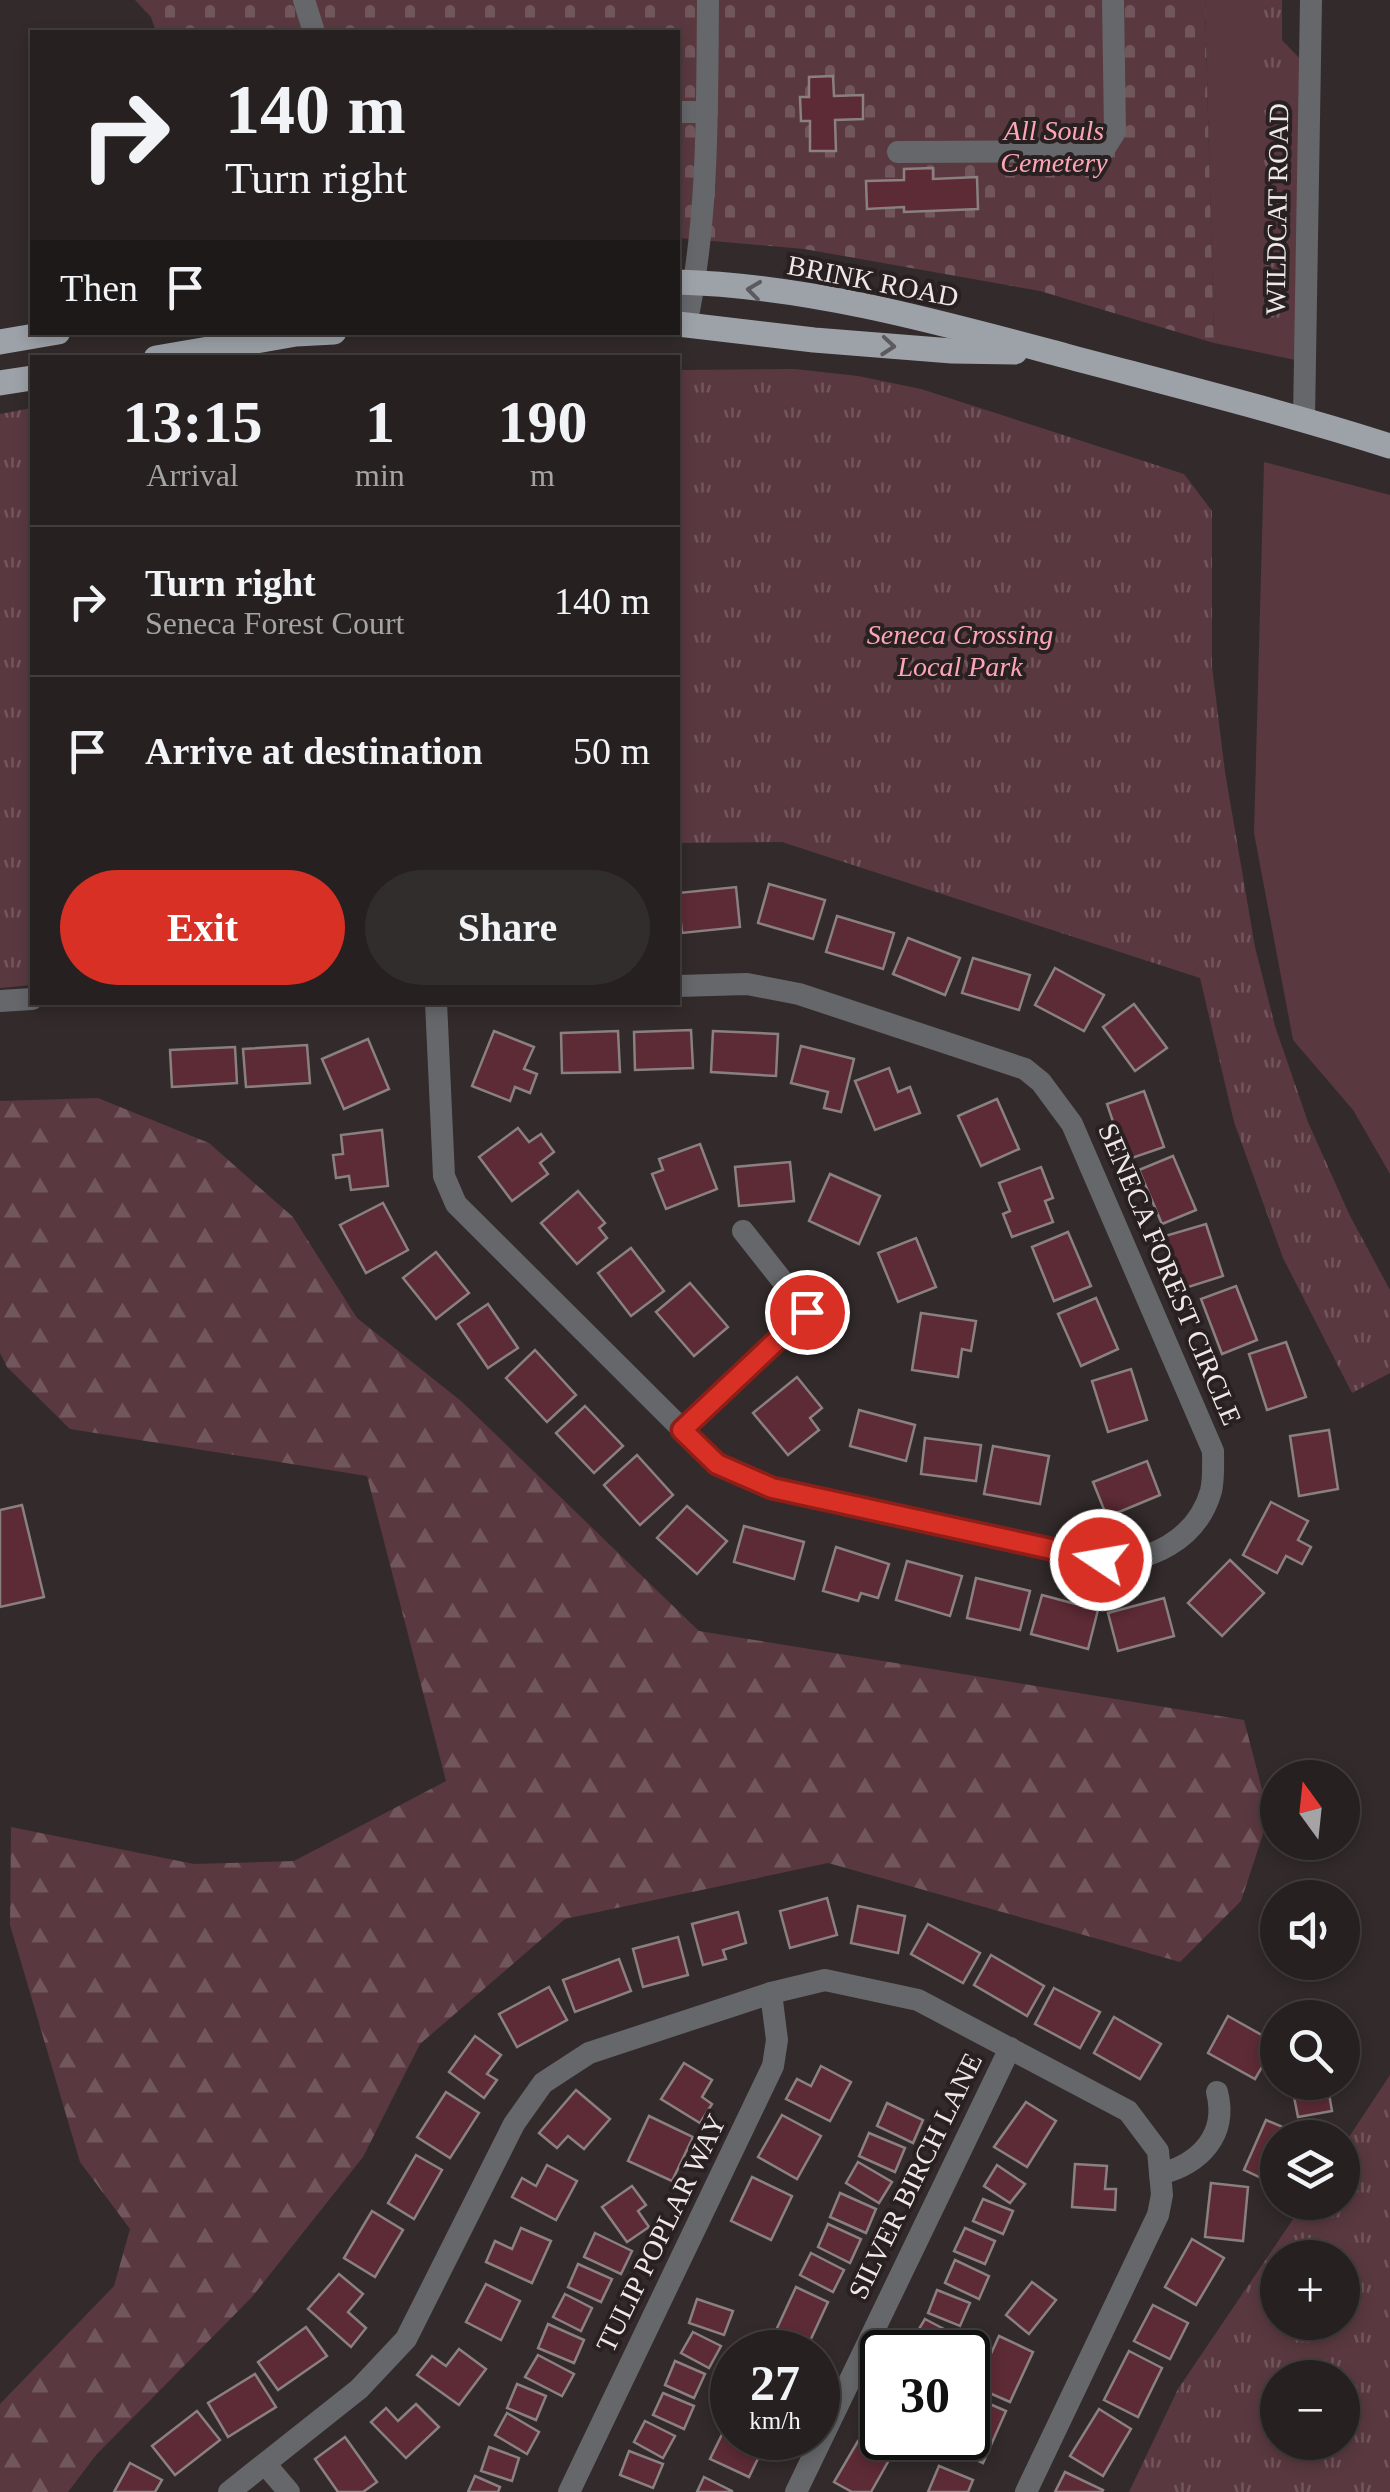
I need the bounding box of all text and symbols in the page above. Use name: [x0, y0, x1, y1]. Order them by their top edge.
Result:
icon: right: [60, 70, 190, 200]
text: 140 m: [225, 71, 406, 148]
street label: WILDCAT ROAD: [1260, 103, 1294, 315]
park label: All Souls Cemetery: [1000, 115, 1108, 178]
text: Turn right: [225, 153, 407, 203]
street label: BRINK ROAD: [785, 249, 961, 313]
icon: arrive: [158, 260, 213, 315]
text: Then: [60, 267, 138, 309]
one-way arrow: [746, 280, 762, 301]
one-way arrow: [880, 334, 896, 356]
text: 13:15: [123, 389, 263, 455]
text: 1: [365, 389, 395, 455]
text: 190: [497, 389, 587, 455]
text: Arrival: [146, 457, 239, 493]
text: min: [355, 457, 405, 493]
text: m: [530, 457, 555, 493]
text: Turn right: [145, 562, 316, 604]
icon: right: [60, 574, 115, 629]
text: 140 m: [554, 580, 650, 622]
text: Seneca Forest Court: [145, 605, 405, 641]
park label: Seneca Crossing Local Park: [867, 619, 1053, 682]
icon: arrive: [60, 724, 115, 779]
text: Arrive at destination: [145, 730, 483, 772]
text: 50 m: [573, 730, 650, 772]
button: Exit: [60, 870, 345, 985]
button: Share: [365, 870, 650, 985]
street label: SENECA FOREST CIRCLE: [1092, 1119, 1248, 1429]
pin: [765, 1270, 850, 1355]
icon: arrive: [780, 1285, 835, 1340]
position arrow: [1049, 1508, 1153, 1612]
north arrow: [1260, 1760, 1360, 1860]
map controls: [1260, 1760, 1360, 2460]
button: sound: [1260, 1880, 1360, 1980]
button: search: [1260, 2000, 1360, 2100]
street label: SILVER BIRCH LANE: [842, 2048, 988, 2304]
street label: TULIP POPLAR WAY: [590, 2109, 732, 2357]
button: layers: [1260, 2120, 1360, 2220]
button: +: [1260, 2240, 1360, 2340]
speed limit sign: 30: [860, 2330, 990, 2460]
text: 27: [750, 2355, 800, 2411]
button: −: [1260, 2360, 1360, 2460]
text: km/h: [749, 2407, 801, 2434]

